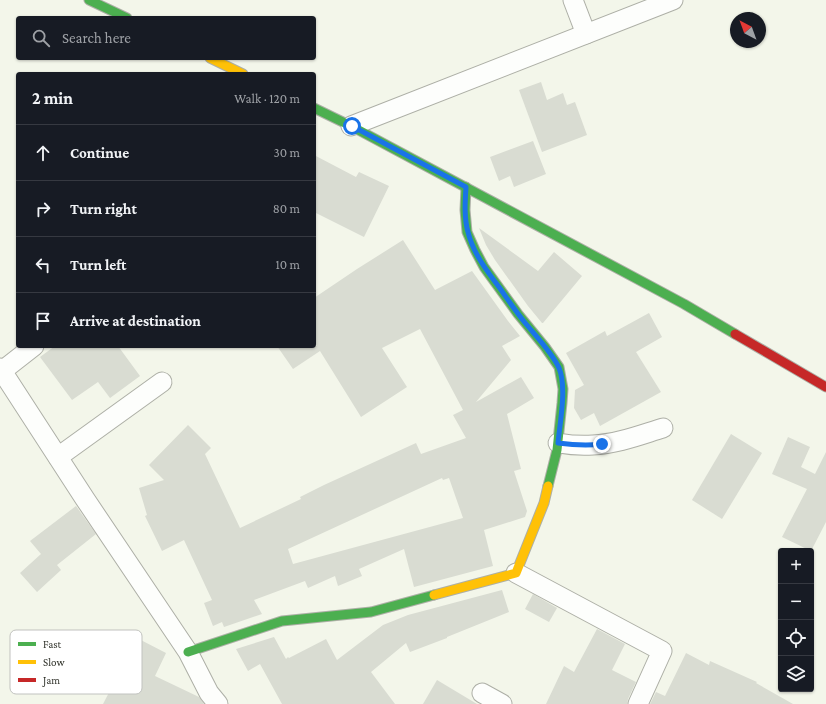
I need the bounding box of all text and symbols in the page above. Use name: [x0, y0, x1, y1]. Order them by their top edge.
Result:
north arrow: [730, 12, 766, 48]
search box: [16, 16, 316, 60]
icon: search: [30, 27, 52, 49]
text: Search here: [62, 30, 131, 46]
text: 2 min: [32, 89, 73, 108]
text: Walk · 120 m: [234, 91, 300, 106]
route start: [343, 117, 361, 135]
icon: ahead: [32, 142, 54, 164]
text: Continue: [70, 145, 129, 161]
text: 30 m: [274, 145, 300, 160]
icon: right: [32, 198, 54, 220]
text: Turn right: [70, 201, 137, 217]
text: 80 m: [273, 201, 300, 216]
icon: left: [32, 254, 54, 276]
text: Turn left: [70, 257, 126, 273]
text: 10 m: [275, 257, 300, 272]
icon: arrive: [32, 310, 54, 332]
text: Arrive at destination: [70, 313, 201, 329]
route end: [593, 435, 611, 453]
map controls: [778, 548, 814, 692]
button: +: [778, 548, 814, 584]
button: −: [778, 584, 814, 620]
button: locate: [778, 620, 814, 656]
legend: [10, 630, 142, 694]
text: Fast: [43, 638, 62, 650]
text: Slow: [43, 656, 65, 668]
button: layers: [778, 656, 814, 692]
text: Jam: [42, 674, 60, 687]

